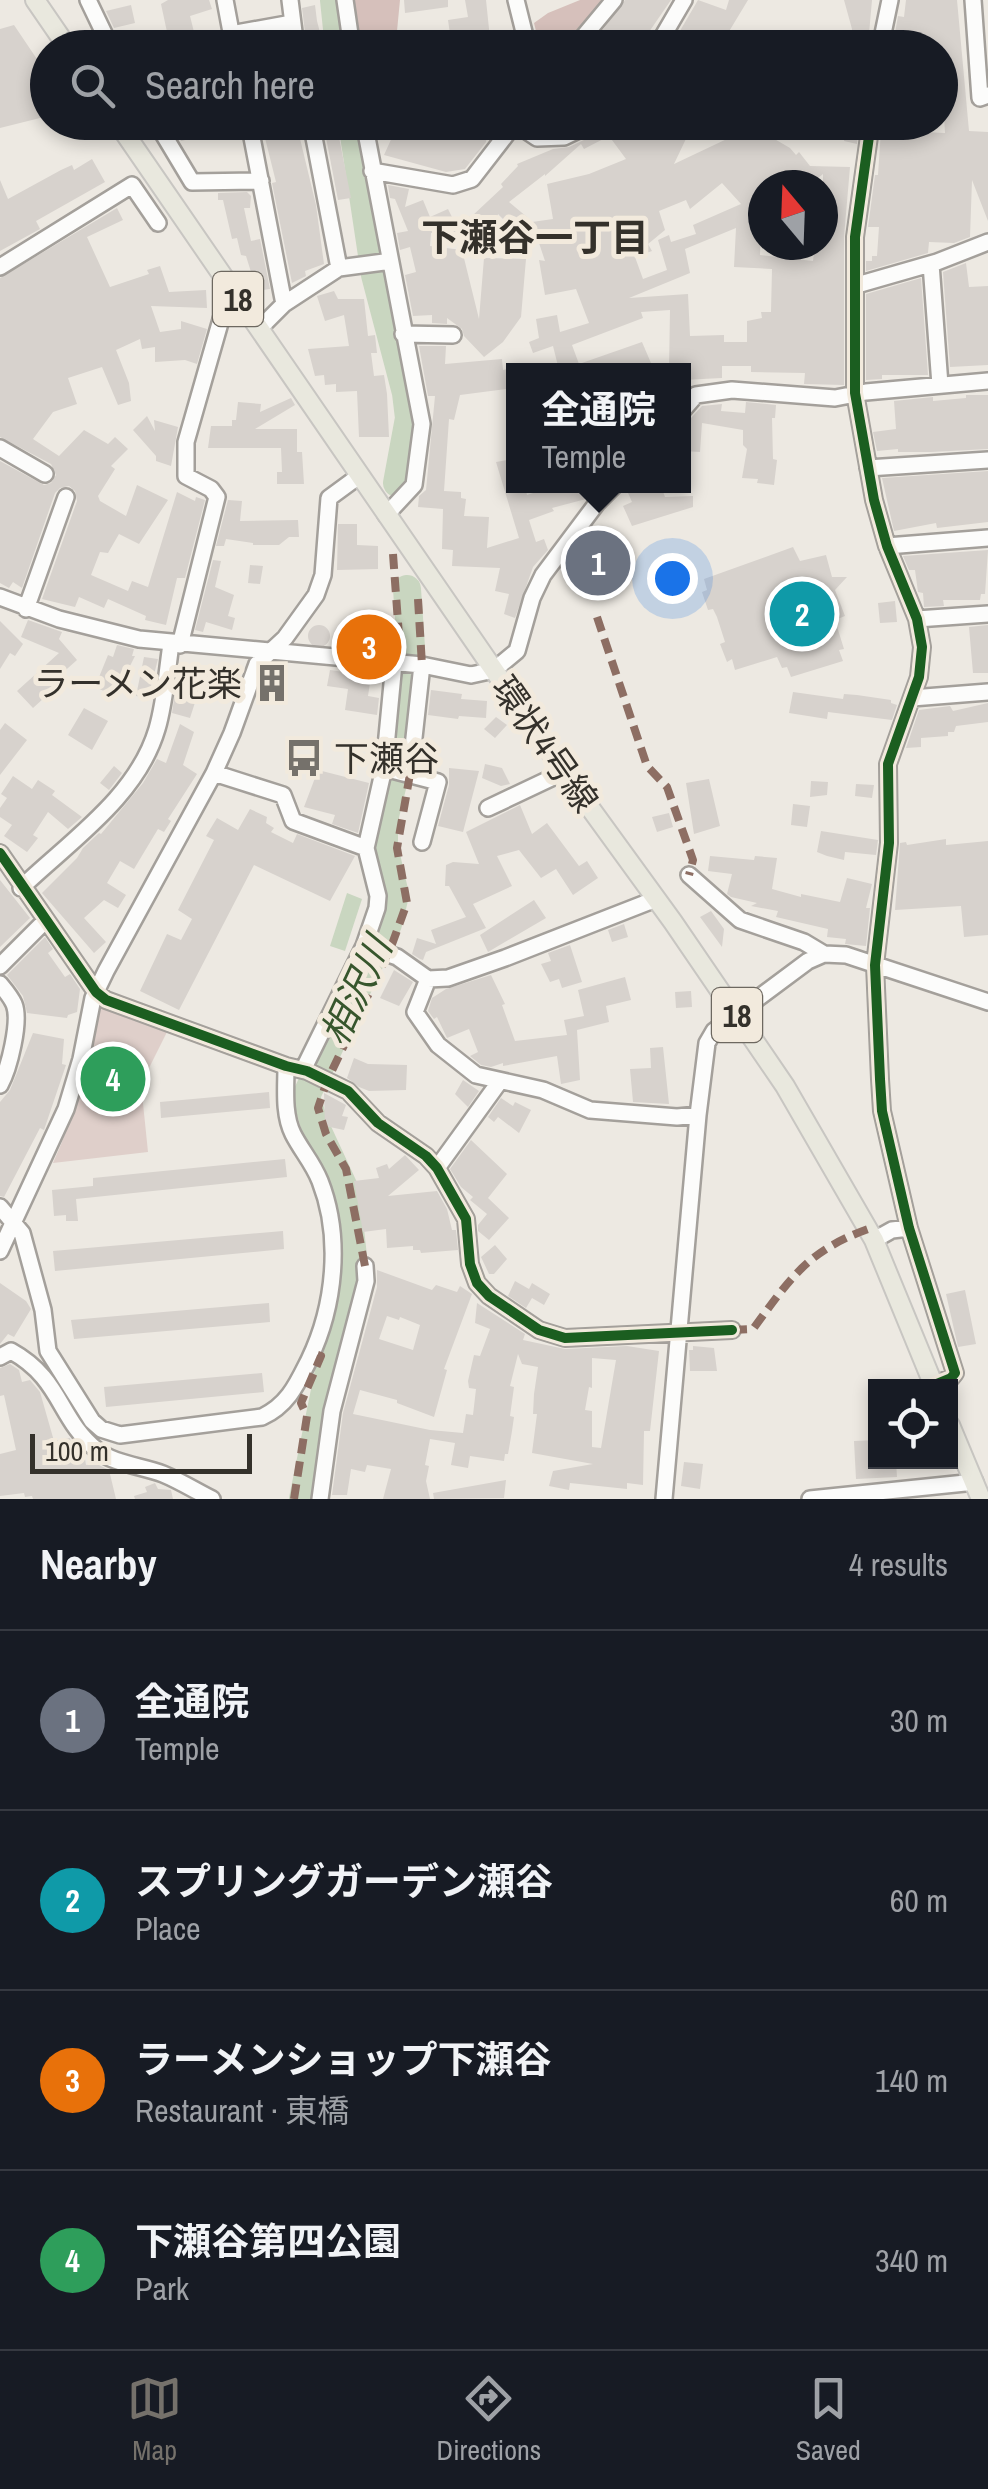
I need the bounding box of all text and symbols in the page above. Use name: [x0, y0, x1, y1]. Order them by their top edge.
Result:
search box: [30, 30, 958, 140]
icon: search: [65, 58, 120, 113]
text: Search here: [145, 60, 315, 111]
north arrow: [748, 170, 838, 260]
district label: 下瀬谷一丁目: [421, 212, 649, 263]
road number: 18: [213, 272, 263, 326]
popup: [506, 363, 691, 493]
text: 全通院: [541, 384, 656, 435]
text: Temple: [541, 435, 626, 478]
pin: 1: [566, 526, 630, 600]
your location: [647, 553, 698, 604]
pin: 2: [770, 576, 834, 652]
pin: 3: [336, 610, 402, 684]
place label: ラーメン花楽: [33, 660, 242, 707]
building icon: ラーメン花楽: [251, 662, 293, 704]
street label: 環状4号線: [481, 667, 609, 821]
place label: 下瀬谷: [334, 735, 439, 782]
bus stop icon: 下瀬谷: [283, 737, 325, 779]
water label: 相沢川: [309, 925, 405, 1053]
road number: 18: [712, 988, 762, 1042]
pin: 4: [80, 1042, 146, 1116]
map controls: [868, 1379, 958, 1469]
button: locate: [868, 1379, 958, 1469]
scale bar: [30, 1429, 252, 1474]
text: 100 m: [45, 1432, 109, 1470]
text: Nearby: [40, 1536, 157, 1592]
text: 4 results: [849, 1543, 948, 1586]
text: 全通院: [135, 1676, 249, 1727]
text: 1: [65, 1699, 80, 1742]
text: 30 m: [890, 1699, 948, 1742]
text: Temple: [135, 1727, 220, 1770]
text: スプリングガーデン瀬谷: [135, 1856, 553, 1907]
text: 2: [65, 1879, 80, 1922]
text: 60 m: [890, 1879, 948, 1922]
text: Place: [135, 1907, 201, 1950]
text: ラーメンショップ下瀬谷: [135, 2034, 551, 2085]
text: 3: [65, 2059, 80, 2102]
text: 140 m: [875, 2059, 948, 2102]
text: Restaurant · 東橋: [135, 2089, 349, 2132]
text: 下瀬谷第四公園: [135, 2216, 401, 2267]
text: 4: [65, 2239, 80, 2282]
text: 340 m: [875, 2239, 948, 2282]
text: Park: [135, 2267, 189, 2310]
tab: Map: [127, 2371, 182, 2469]
tab: Directions: [437, 2371, 541, 2469]
tab: Saved: [796, 2371, 861, 2469]

